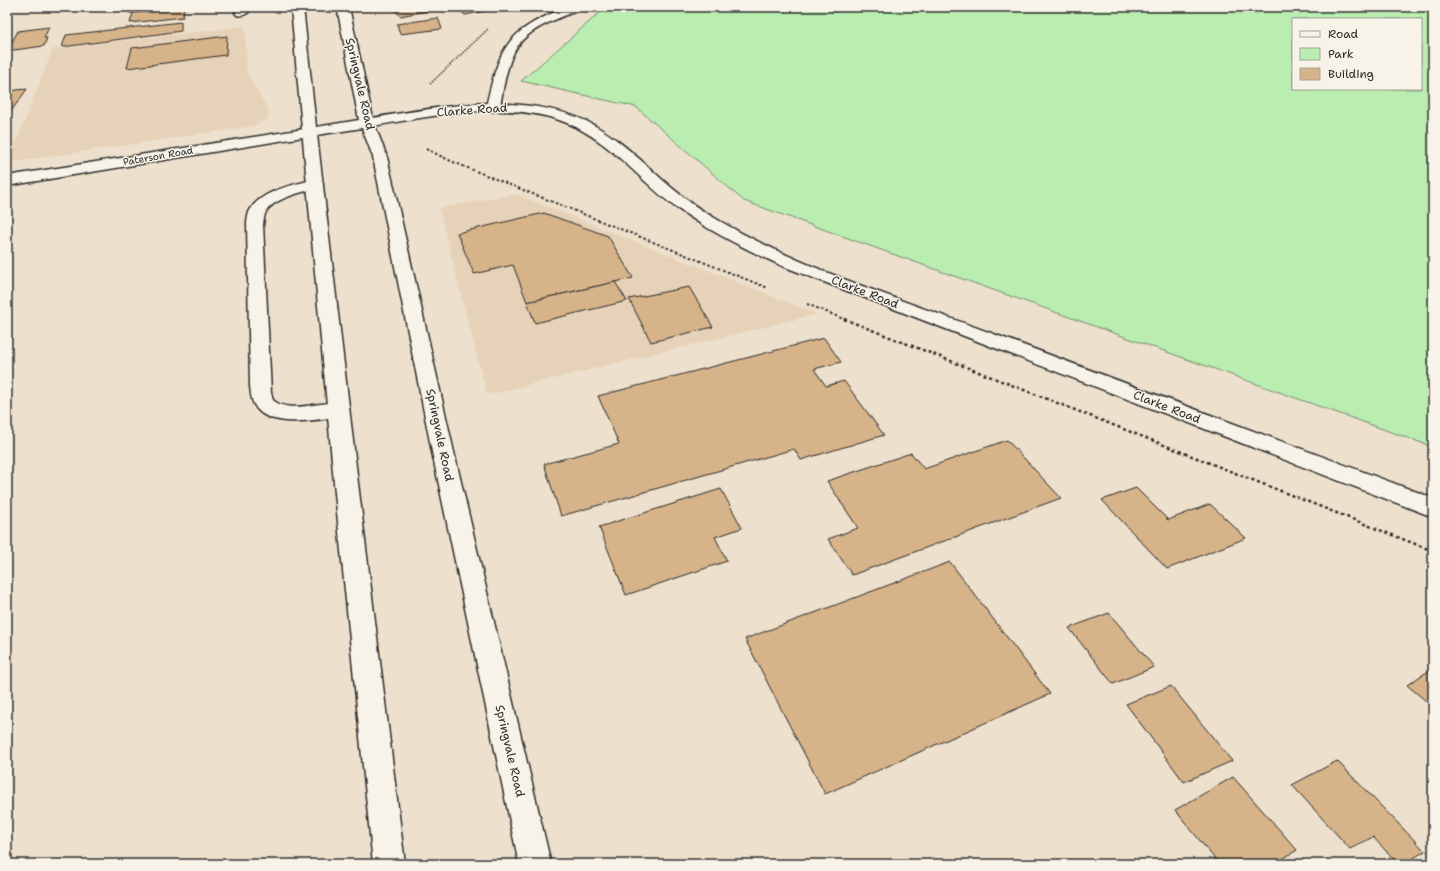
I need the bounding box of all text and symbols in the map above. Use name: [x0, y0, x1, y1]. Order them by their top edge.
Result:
legend: [1292, 18, 1422, 90]
text: Road: [1328, 26, 1359, 42]
street label: Springvale Road: [342, 36, 378, 132]
text: Park: [1328, 46, 1354, 62]
text: Building: [1328, 66, 1374, 82]
street label: Clarke Road: [436, 100, 508, 120]
street label: Paterson Road: [122, 143, 195, 169]
street label: Clarke Road: [829, 272, 901, 312]
street label: Springvale Road: [422, 387, 458, 483]
street label: Clarke Road: [1131, 387, 1203, 427]
street label: Springvale Road: [492, 703, 528, 799]

